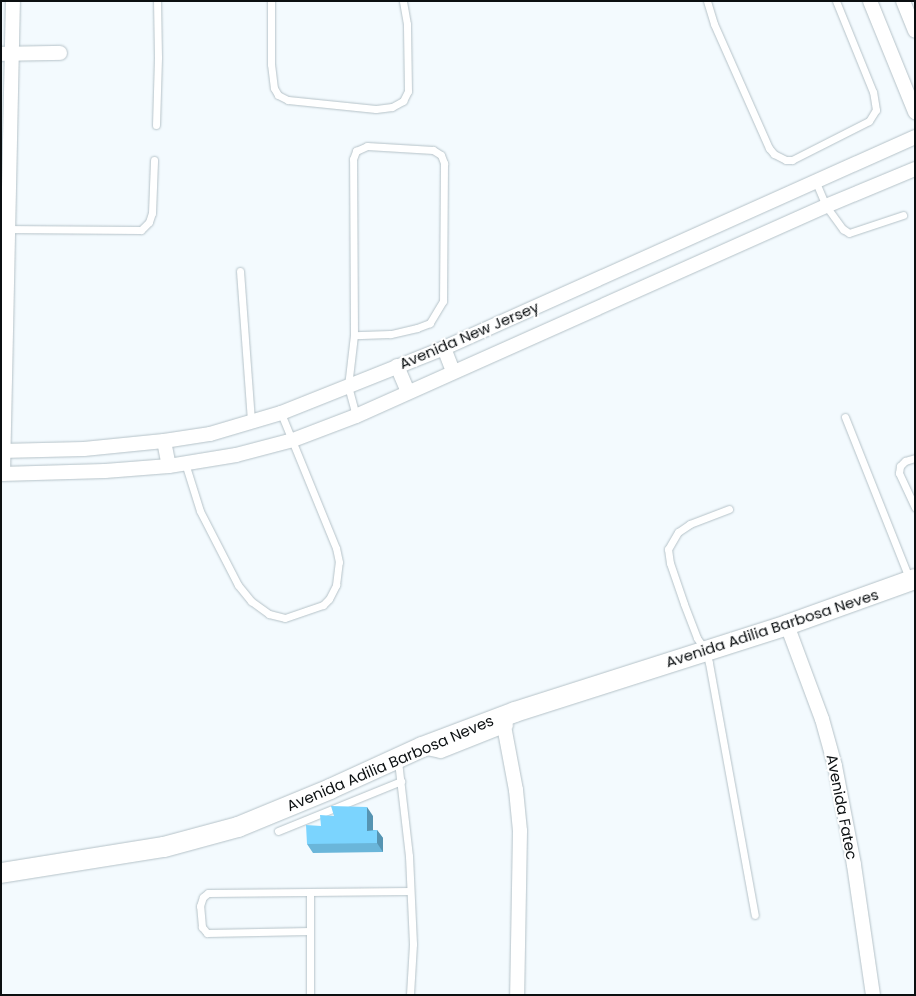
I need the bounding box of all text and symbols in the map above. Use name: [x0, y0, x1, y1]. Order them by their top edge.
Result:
street label: Avenida New Jersey: [396, 297, 542, 373]
street label: Avenida Adilia Barbosa Neves: [663, 585, 881, 671]
street label: Avenida Adilia Barbosa Neves: [284, 711, 496, 815]
street label: Avenida Fatec: [823, 753, 861, 861]

